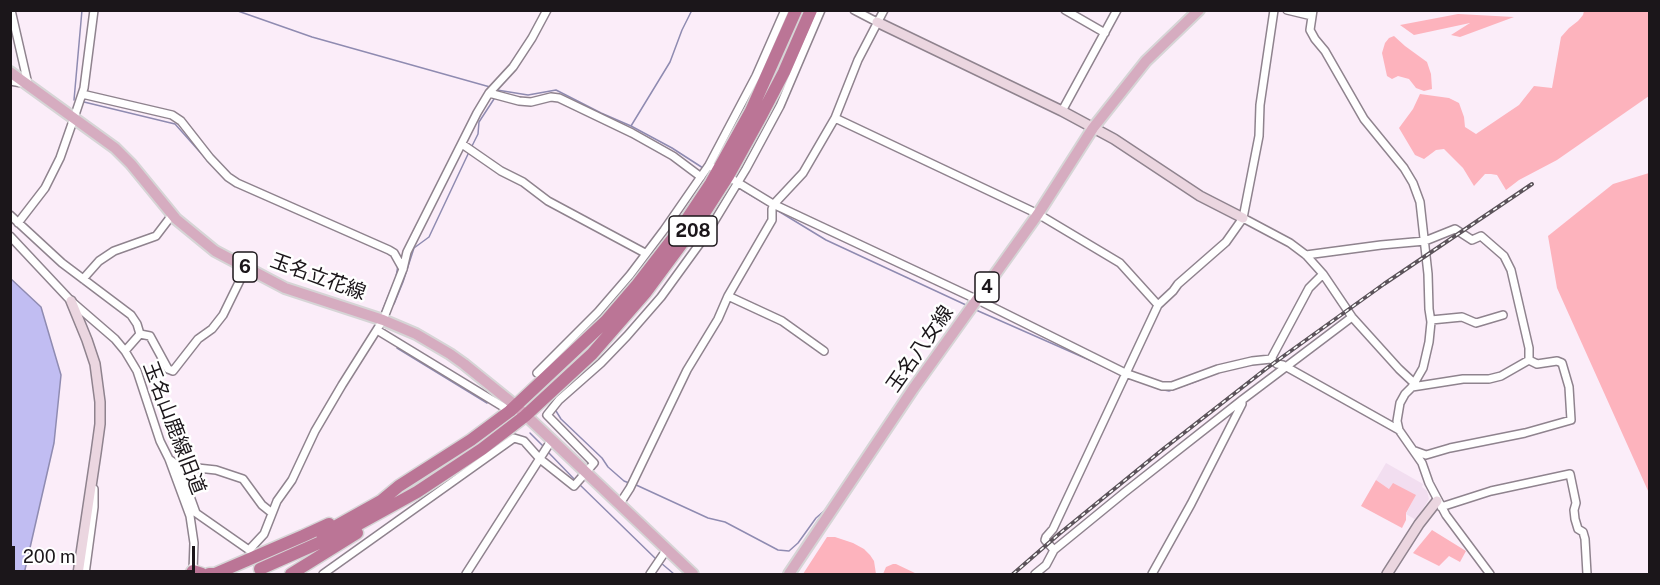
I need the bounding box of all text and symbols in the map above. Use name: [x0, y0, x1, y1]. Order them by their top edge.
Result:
road number: 208: [669, 216, 717, 246]
street label: 玉名立花線: [267, 249, 369, 305]
road number: 6: [233, 252, 257, 282]
road number: 4: [975, 272, 999, 302]
street label: 玉名八女線: [881, 301, 959, 397]
street label: 玉名山鹿線旧道: [138, 358, 210, 498]
scale bar: [15, 534, 198, 572]
text: 200 m: [23, 546, 76, 567]

